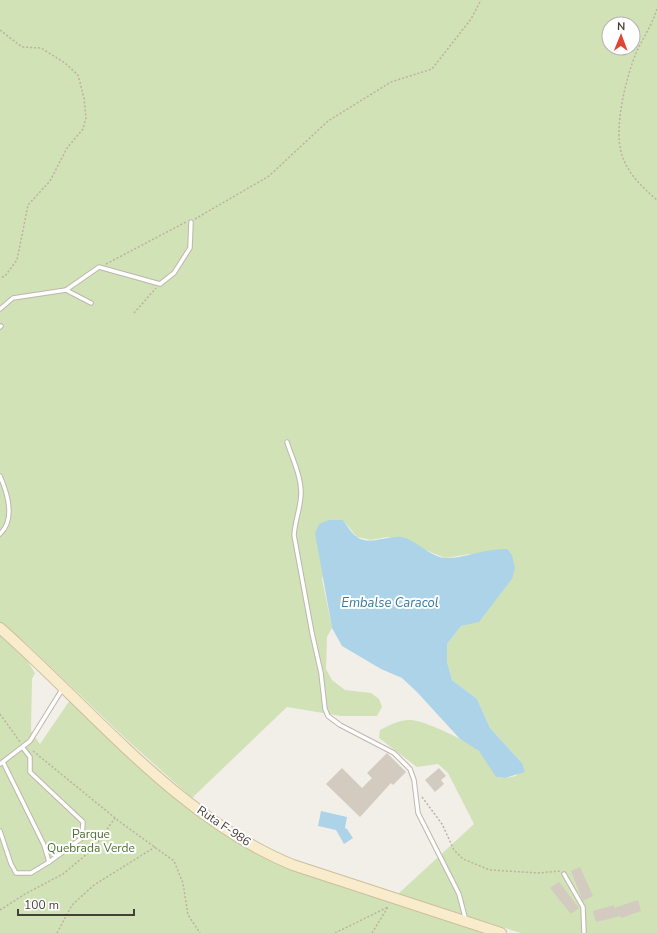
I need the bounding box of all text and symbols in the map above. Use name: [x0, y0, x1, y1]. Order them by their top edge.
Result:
north arrow: [601, 16, 641, 56]
text: N: [617, 19, 625, 34]
water label: Embalse Caracol: [341, 594, 439, 612]
street label: Ruta F-986: [194, 802, 254, 850]
park label: Parque Quebrada Verde: [47, 826, 135, 856]
scale bar: [18, 891, 134, 917]
text: 100 m: [24, 897, 59, 913]

